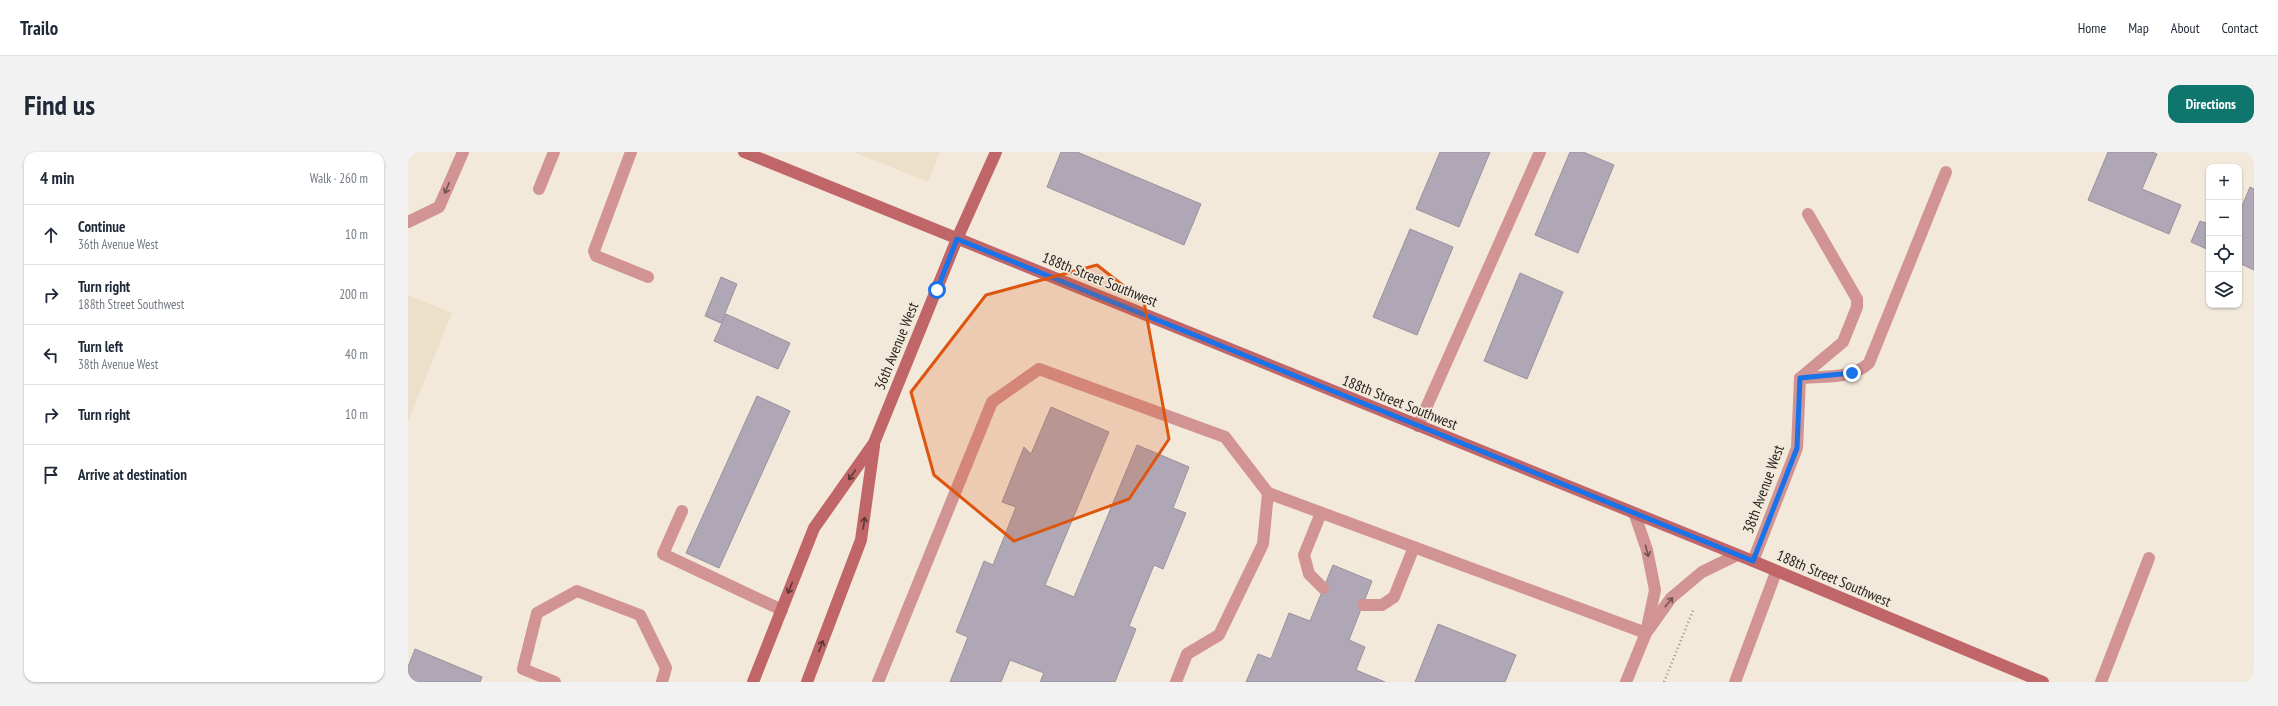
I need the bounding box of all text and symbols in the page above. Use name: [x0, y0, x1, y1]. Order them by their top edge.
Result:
text: Trailo: [20, 16, 58, 40]
text: Home: [2078, 19, 2106, 37]
text: Map: [2128, 19, 2149, 37]
text: About: [2171, 19, 2200, 37]
text: Contact: [2222, 19, 2258, 37]
button: Directions: [2168, 85, 2254, 123]
text: Find us: [24, 86, 95, 123]
map controls: [2206, 164, 2242, 308]
button: +: [2206, 164, 2242, 200]
text: 4 min: [40, 167, 74, 189]
text: Walk · 260 m: [310, 170, 368, 187]
one-way arrow: [443, 181, 450, 193]
button: −: [2206, 200, 2242, 236]
text: Continue: [78, 217, 125, 236]
icon: ahead: [40, 224, 62, 246]
text: 10 m: [345, 226, 368, 243]
text: 36th Avenue West: [78, 236, 158, 253]
button: locate: [2206, 236, 2242, 272]
street label: 188th Street Southwest: [1040, 247, 1160, 311]
button: layers: [2206, 272, 2242, 308]
text: Turn right: [78, 277, 130, 296]
route start: [928, 281, 946, 299]
icon: right: [40, 284, 62, 306]
text: 200 m: [339, 286, 368, 303]
text: 188th Street Southwest: [78, 296, 184, 313]
street label: 36th Avenue West: [870, 299, 922, 393]
text: Turn left: [78, 337, 123, 356]
icon: left: [40, 344, 62, 366]
text: 40 m: [345, 346, 368, 363]
text: 38th Avenue West: [78, 356, 158, 373]
route end: [1843, 364, 1861, 382]
street label: 188th Street Southwest: [1340, 370, 1460, 434]
icon: right: [40, 404, 62, 426]
text: Turn right: [78, 405, 130, 424]
text: 10 m: [345, 406, 368, 423]
street label: 38th Avenue West: [1738, 442, 1788, 536]
icon: arrive: [40, 464, 62, 486]
text: Arrive at destination: [78, 465, 187, 484]
one-way arrow: [848, 469, 856, 480]
one-way arrow: [860, 517, 867, 530]
one-way arrow: [1644, 545, 1652, 558]
street label: 188th Street Southwest: [1774, 545, 1894, 611]
one-way arrow: [786, 582, 794, 594]
one-way arrow: [1665, 596, 1673, 607]
one-way arrow: [817, 640, 825, 652]

